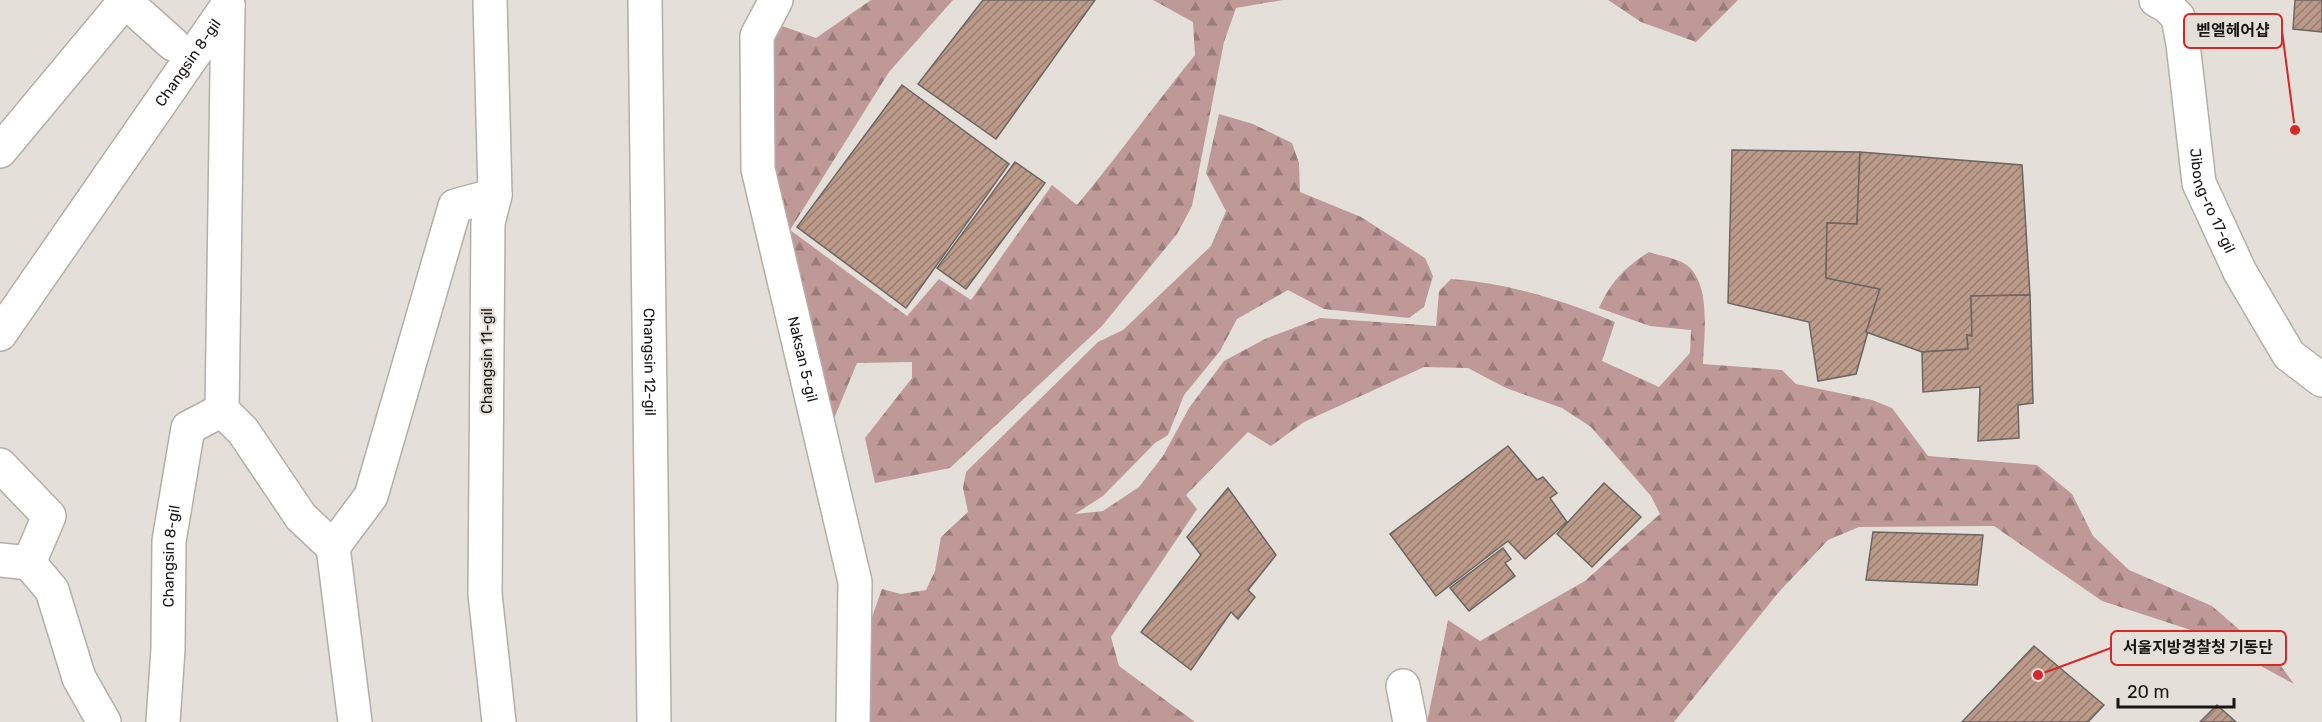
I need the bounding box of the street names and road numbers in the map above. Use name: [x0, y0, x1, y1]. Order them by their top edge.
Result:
street label: Changsin 8-gil: [151, 15, 225, 110]
street label: Jibong-ro 17-gil: [2186, 147, 2239, 256]
street label: Changsin 11-gil: [478, 308, 496, 414]
street label: Changsin 12-gil: [640, 308, 659, 416]
street label: Naksan 5-gil: [784, 314, 821, 404]
street label: Changsin 8-gil: [159, 504, 184, 608]

